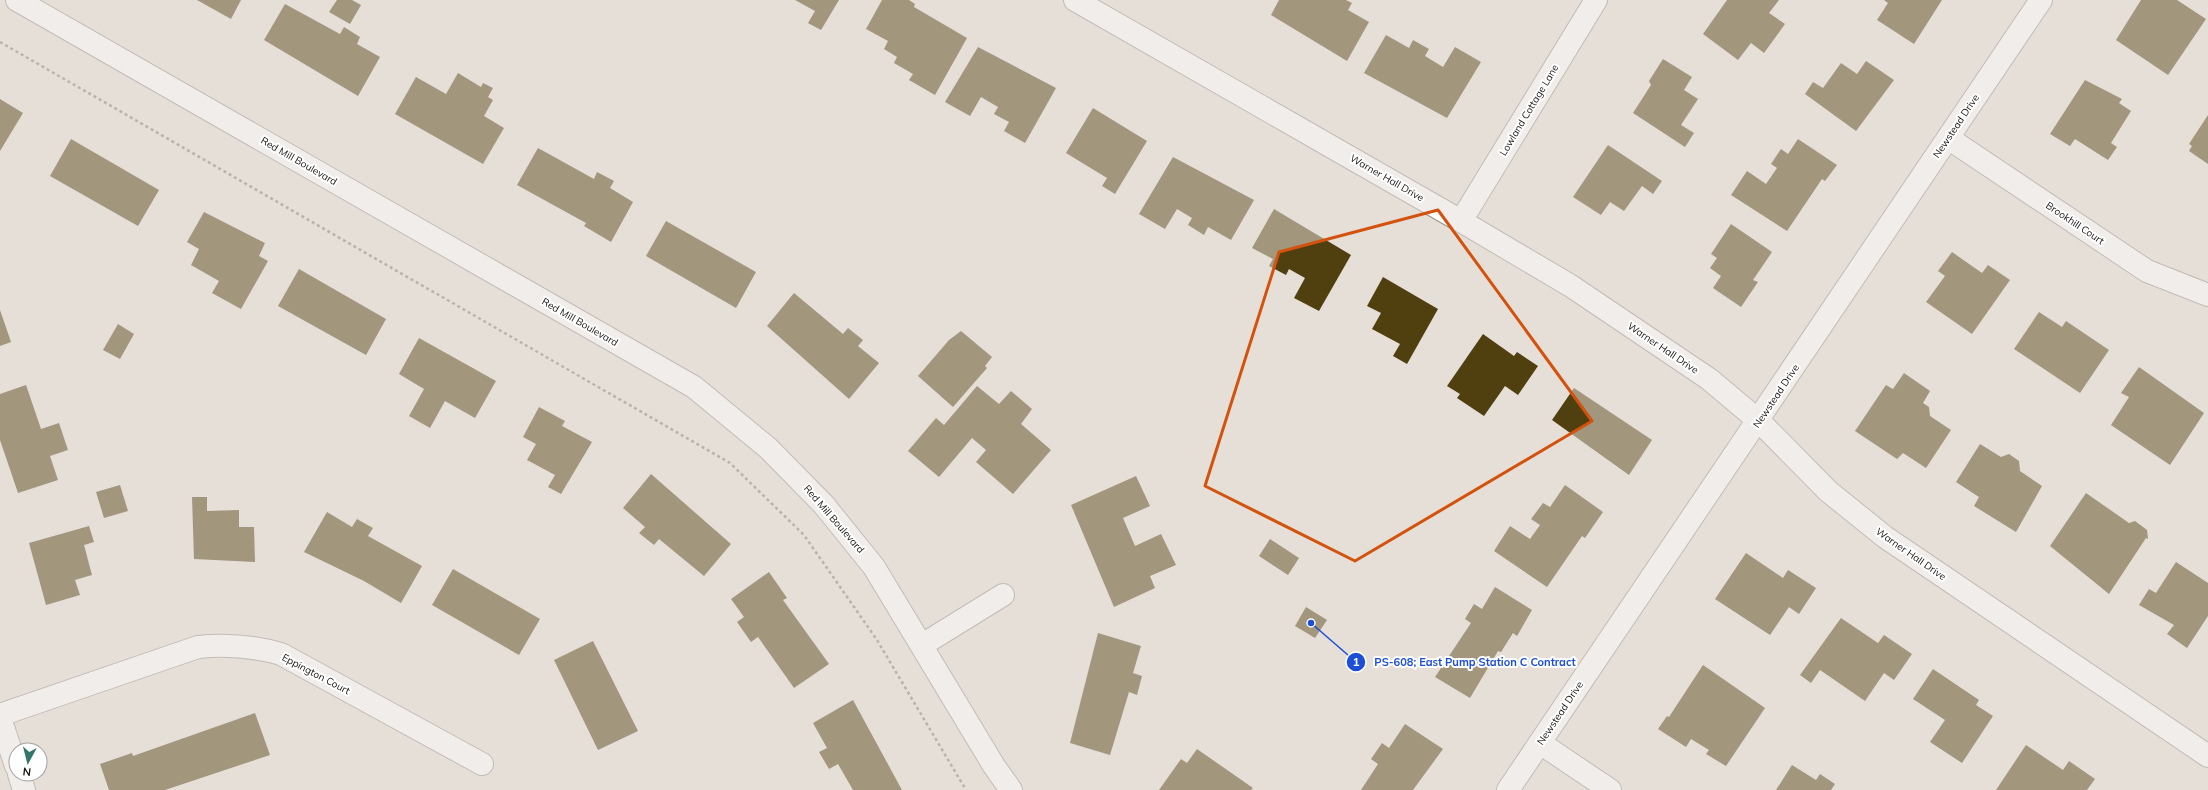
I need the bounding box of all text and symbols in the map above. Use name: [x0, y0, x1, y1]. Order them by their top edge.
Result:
street label: Lowland Cottage Lane: [1497, 62, 1561, 158]
street label: Newstead Drive: [1930, 92, 1982, 160]
street label: Red Mill Boulevard: [259, 134, 339, 188]
street label: Warner Hall Drive: [1348, 152, 1426, 204]
street label: Brookhill Court: [2043, 199, 2107, 248]
street label: Red Mill Boulevard: [540, 295, 620, 349]
street label: Warner Hall Drive: [1625, 319, 1701, 377]
street label: Newstead Drive: [1750, 362, 1802, 430]
street label: Red Mill Boulevard: [801, 482, 867, 556]
street label: Warner Hall Drive: [1873, 525, 1949, 583]
street label: Eppington Court: [280, 651, 353, 698]
callout: PS-608; East Pump Station C Contract: [1346, 651, 1584, 674]
text: 1: [1352, 654, 1360, 669]
text: PS-608; East Pump Station C Contract: [1374, 655, 1576, 669]
street label: Newstead Drive: [1534, 679, 1586, 747]
north arrow: [8, 742, 48, 782]
text: N: [22, 764, 32, 779]

